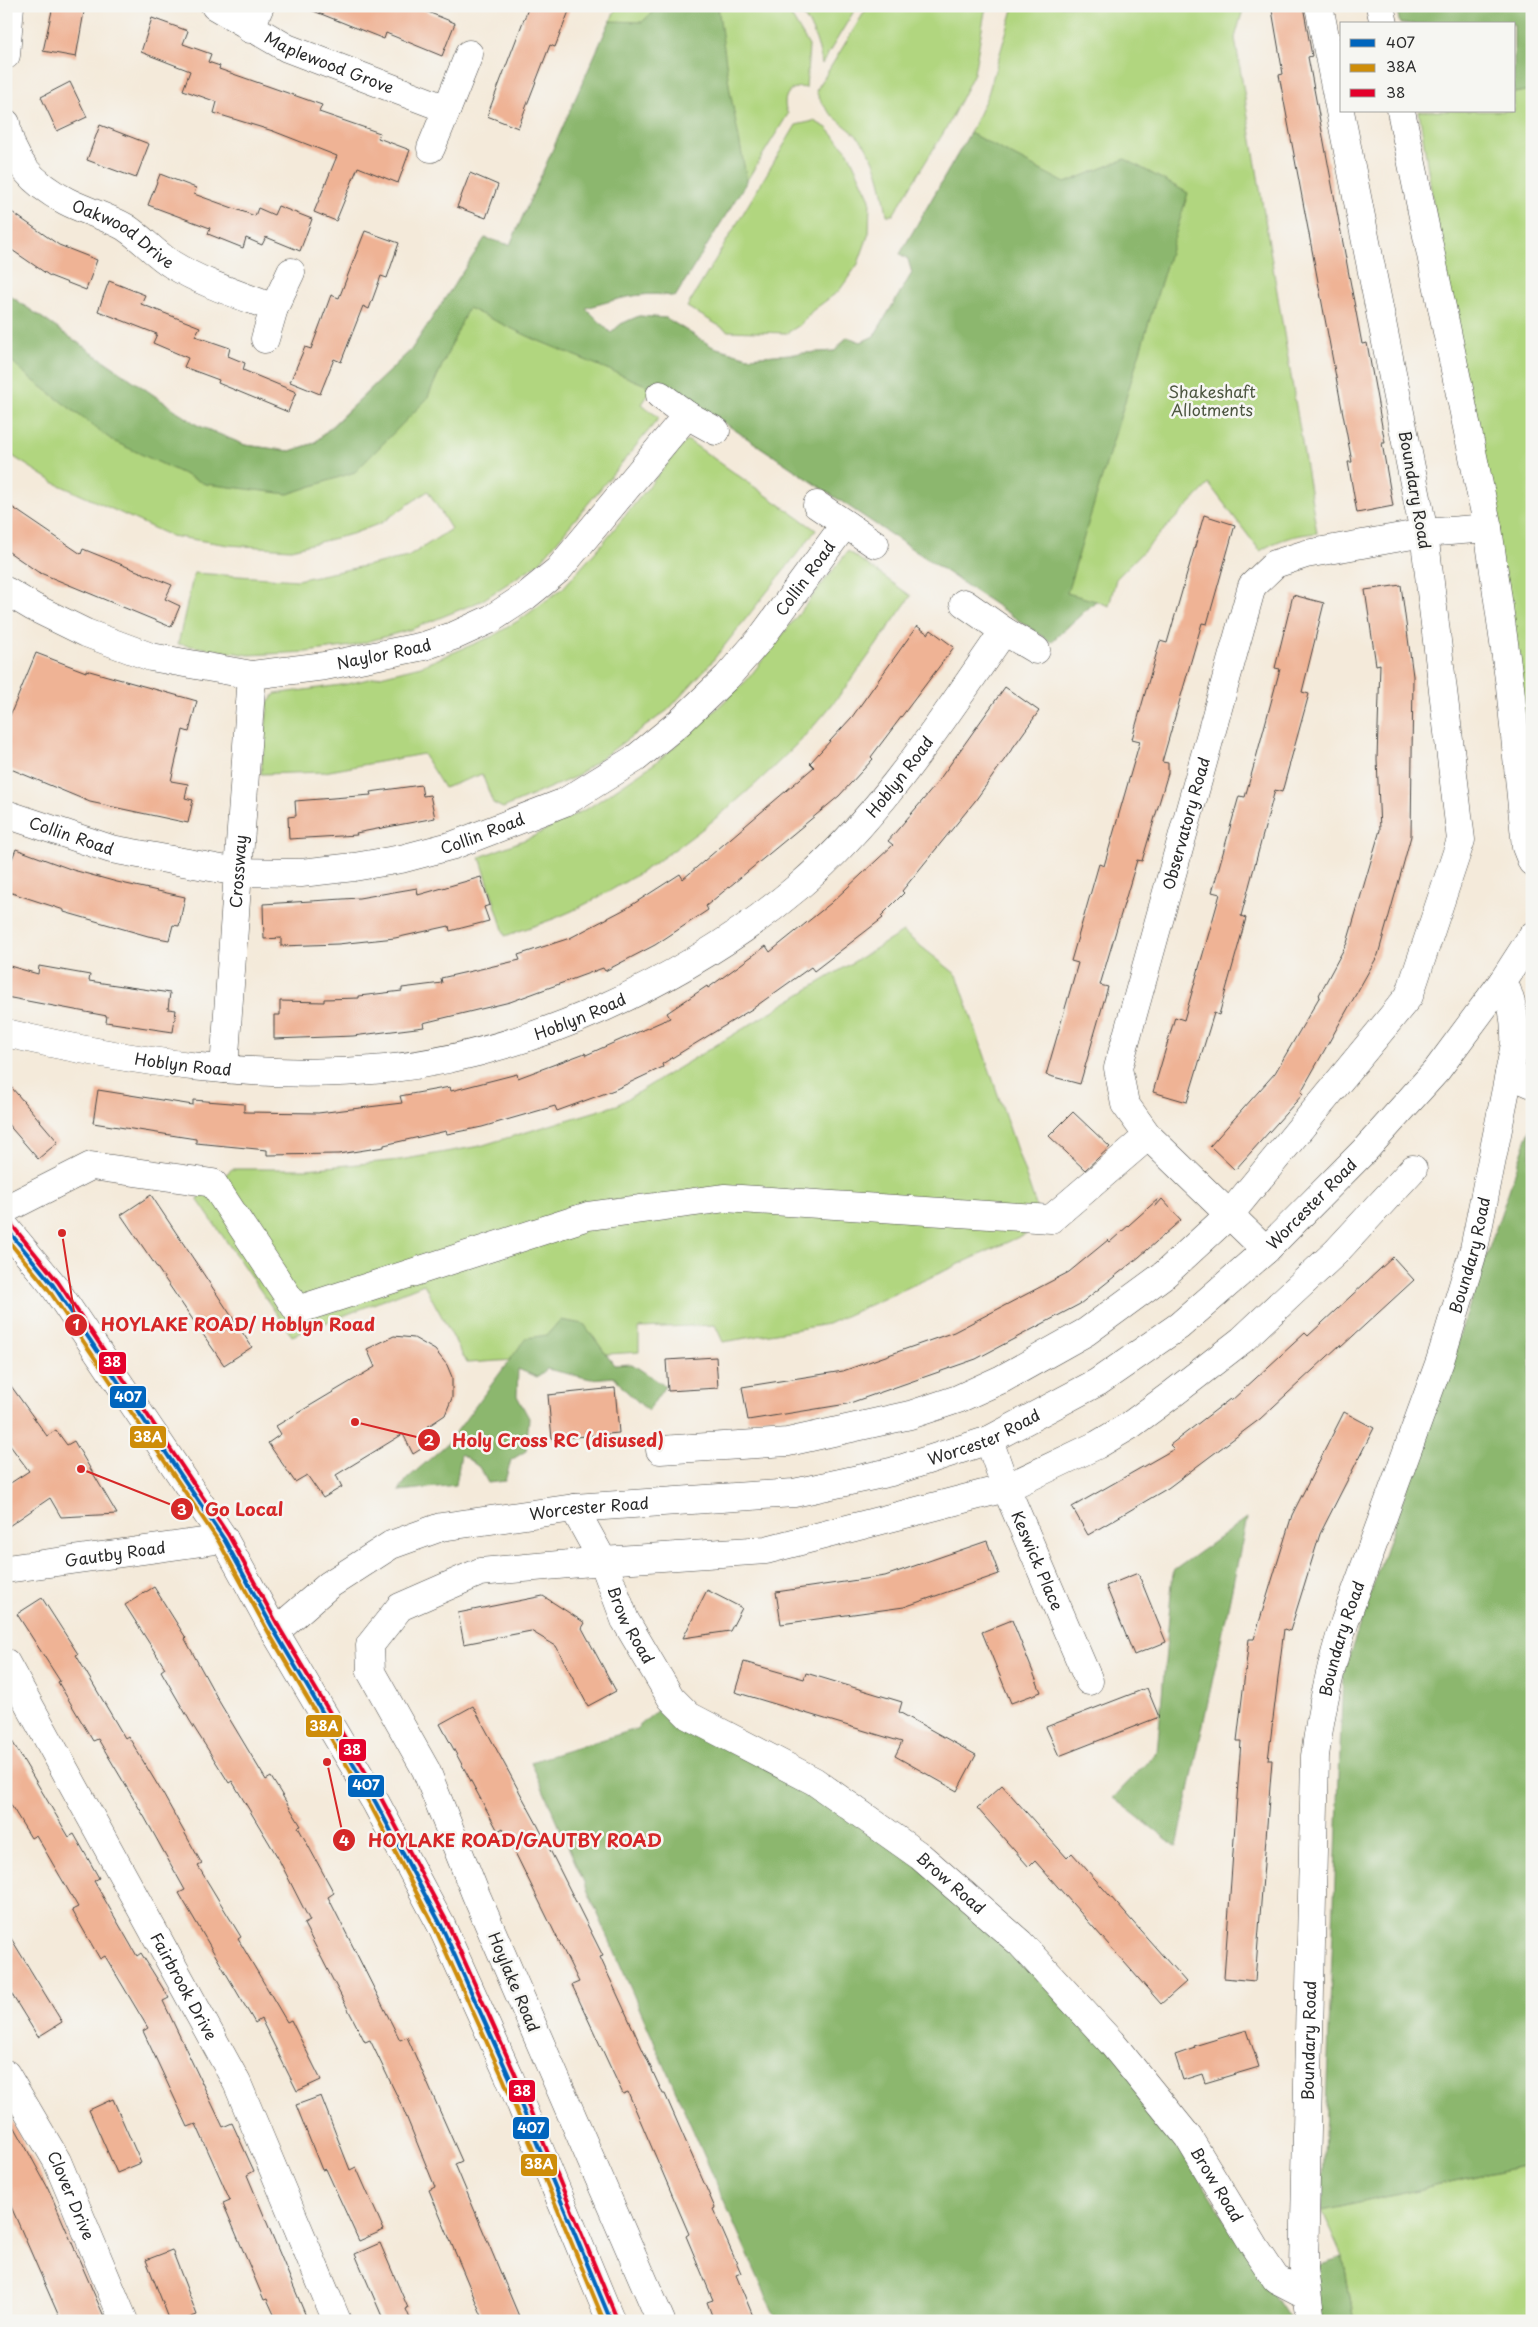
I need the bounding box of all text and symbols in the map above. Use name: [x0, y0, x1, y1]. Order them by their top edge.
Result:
legend: [1340, 22, 1516, 112]
street label: Maplewood Grove: [261, 25, 398, 99]
text: 407: [1386, 30, 1415, 53]
text: 38A: [1386, 54, 1417, 77]
text: 38: [1386, 80, 1405, 103]
street label: Oakwood Drive: [68, 192, 179, 274]
park label: Shakeshaft Allotments: [1168, 379, 1256, 421]
street label: Boundary Road: [1394, 429, 1438, 551]
street label: Collin Road: [768, 535, 840, 620]
street label: Naylor Road: [334, 631, 434, 674]
street label: Hoblyn Road: [859, 731, 938, 822]
street label: Observatory Road: [1155, 754, 1215, 892]
street label: Collin Road: [437, 806, 528, 859]
street label: Collin Road: [26, 810, 117, 860]
street label: Crossway: [222, 834, 252, 909]
street label: Hoblyn Road: [530, 986, 630, 1045]
street label: Hoblyn Road: [133, 1046, 233, 1081]
street label: Worcester Road: [1260, 1152, 1362, 1254]
street label: Boundary Road: [1442, 1195, 1495, 1316]
callout: HOYLAKE ROAD/ Hoblyn Road: [64, 1309, 386, 1342]
text: HOYLAKE ROAD/ Hoblyn Road: [101, 1310, 375, 1337]
text: 1: [72, 1312, 80, 1335]
line badge: 38: [98, 1351, 127, 1375]
text: 38: [103, 1351, 121, 1372]
line badge: 407: [109, 1385, 147, 1409]
text: 407: [114, 1386, 142, 1407]
street label: Worcester Road: [924, 1402, 1044, 1470]
callout: Holy Cross RC (disused): [417, 1424, 675, 1457]
line badge: 38A: [129, 1425, 167, 1449]
text: 38A: [134, 1426, 163, 1447]
text: Holy Cross RC (disused): [452, 1426, 664, 1453]
text: 2: [424, 1428, 435, 1451]
street label: Worcester Road: [528, 1490, 650, 1525]
callout: Go Local: [169, 1493, 294, 1526]
text: Go Local: [205, 1495, 283, 1522]
text: 3: [177, 1497, 187, 1520]
street label: Keswick Place: [1006, 1507, 1070, 1614]
street label: Gautby Road: [63, 1534, 167, 1572]
street label: Boundary Road: [1312, 1577, 1370, 1699]
street label: Brow Road: [602, 1582, 661, 1668]
line badge: 38A: [305, 1714, 343, 1738]
text: 38A: [310, 1715, 339, 1736]
line badge: 38: [338, 1738, 367, 1762]
text: 38: [343, 1739, 361, 1760]
line badge: 407: [347, 1774, 385, 1798]
text: 407: [352, 1774, 380, 1795]
callout: HOYLAKE ROAD/GAUTBY ROAD: [332, 1824, 673, 1857]
text: HOYLAKE ROAD/GAUTBY ROAD: [368, 1826, 662, 1853]
text: 4: [339, 1828, 349, 1851]
street label: Brow Road: [912, 1845, 991, 1919]
street label: Fairbrook Drive: [145, 1928, 224, 2044]
street label: Hoylake Road: [483, 1928, 547, 2035]
street label: Boundary Road: [1295, 1980, 1321, 2101]
line badge: 38: [508, 2079, 536, 2103]
text: 38: [513, 2080, 531, 2101]
line badge: 407: [512, 2116, 550, 2140]
text: 407: [517, 2117, 545, 2138]
street label: Brow Road: [1185, 2142, 1250, 2226]
street label: Clover Drive: [42, 2146, 102, 2243]
line badge: 38A: [520, 2153, 558, 2177]
text: 38A: [525, 2153, 554, 2174]

